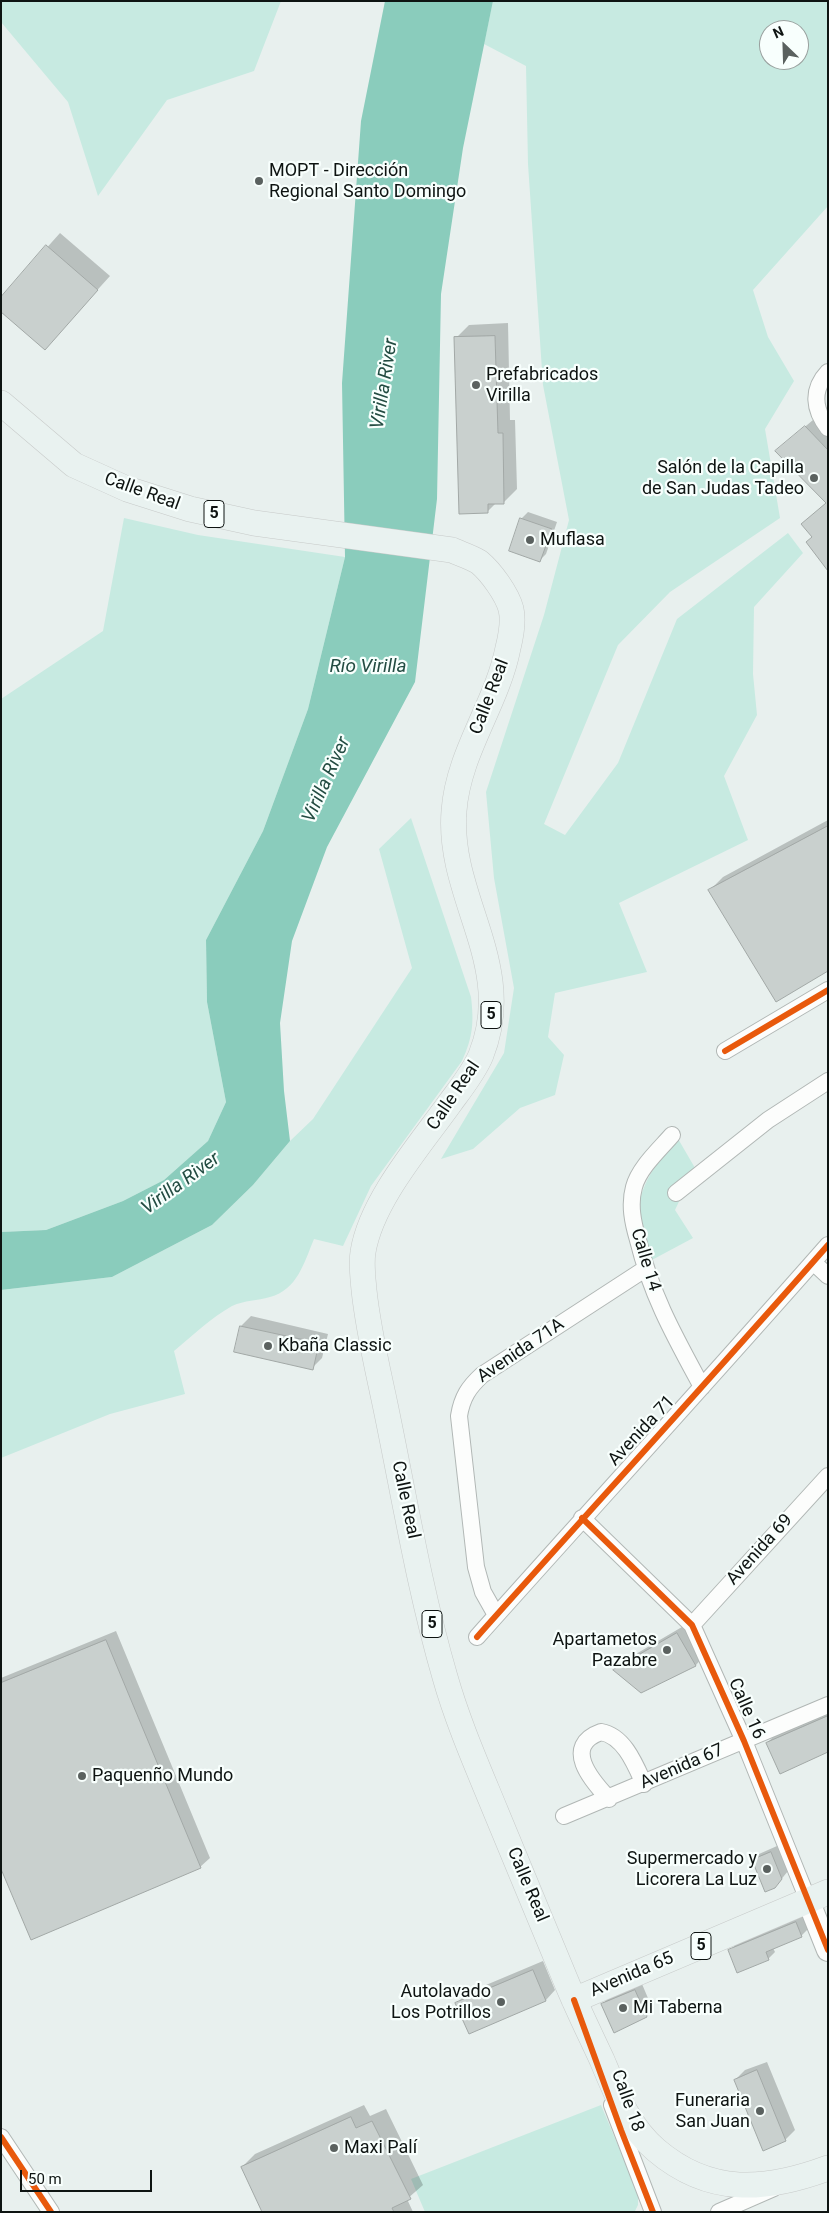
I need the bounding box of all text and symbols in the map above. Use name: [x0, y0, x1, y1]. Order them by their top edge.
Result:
north arrow: [759, 20, 809, 70]
text: N: [771, 23, 786, 42]
place label: MOPT - Dirección Regional Santo Domingo: [269, 160, 466, 202]
marker: MOPT - Dirección Regional Santo Domingo: [253, 175, 265, 187]
water label: Virilla River: [367, 337, 403, 431]
place label: Prefabricados Virilla: [486, 364, 598, 406]
marker: Prefabricados Virilla: [470, 379, 482, 391]
place label: Salón de la Capilla de San Judas Tadeo: [642, 457, 804, 499]
street label: Calle Real: [101, 468, 183, 516]
marker: Salón de la Capilla de San Judas Tadeo: [808, 472, 820, 484]
road number: 5: [204, 500, 224, 528]
place label: Muflasa: [540, 529, 605, 551]
marker: Muflasa: [524, 534, 536, 546]
water label: Río Virilla: [329, 656, 407, 678]
street label: Calle Real: [466, 656, 514, 738]
water label: Virilla River: [298, 734, 356, 826]
road number: 5: [481, 1002, 501, 1028]
street label: Calle Real: [423, 1057, 485, 1135]
water label: Virilla River: [137, 1148, 225, 1220]
street label: Calle 14: [625, 1226, 665, 1294]
street label: Avenida 71A: [473, 1314, 569, 1388]
place label: Kbaña Classic: [278, 1335, 392, 1357]
marker: Kbaña Classic: [262, 1340, 274, 1352]
street label: Avenida 71: [604, 1391, 680, 1471]
street label: Calle Real: [386, 1459, 424, 1541]
street label: Avenida 69: [722, 1510, 798, 1590]
road number: 5: [422, 1610, 442, 1638]
place label: Apartametos Pazabre: [553, 1629, 657, 1672]
marker: Apartametos Pazabre: [661, 1644, 673, 1656]
street label: Calle 16: [723, 1675, 769, 1743]
street label: Avenida 67: [637, 1740, 727, 1794]
place label: Paquenño Mundo: [92, 1765, 233, 1787]
marker: Paquenño Mundo: [76, 1770, 88, 1782]
street label: Calle Real: [502, 1844, 552, 1926]
place label: Supermercado y Licorera La Luz: [627, 1848, 757, 1890]
marker: Supermercado y Licorera La Luz: [761, 1863, 773, 1875]
road number: 5: [691, 1932, 711, 1960]
street label: Avenida 65: [587, 1948, 677, 2002]
place label: Autolavado Los Potrillos: [391, 1981, 491, 2024]
marker: Autolavado Los Potrillos: [495, 1996, 507, 2008]
place label: Mi Taberna: [633, 1997, 723, 2019]
marker: Mi Taberna: [617, 2002, 629, 2014]
street label: Calle 18: [606, 2067, 648, 2135]
place label: Funeraria San Juan: [675, 2090, 750, 2132]
marker: Funeraria San Juan: [754, 2105, 766, 2117]
place label: Maxi Palí: [344, 2137, 417, 2159]
marker: Maxi Palí: [328, 2142, 340, 2154]
scale bar: [22, 2160, 155, 2192]
text: 50 m: [28, 2170, 62, 2188]

